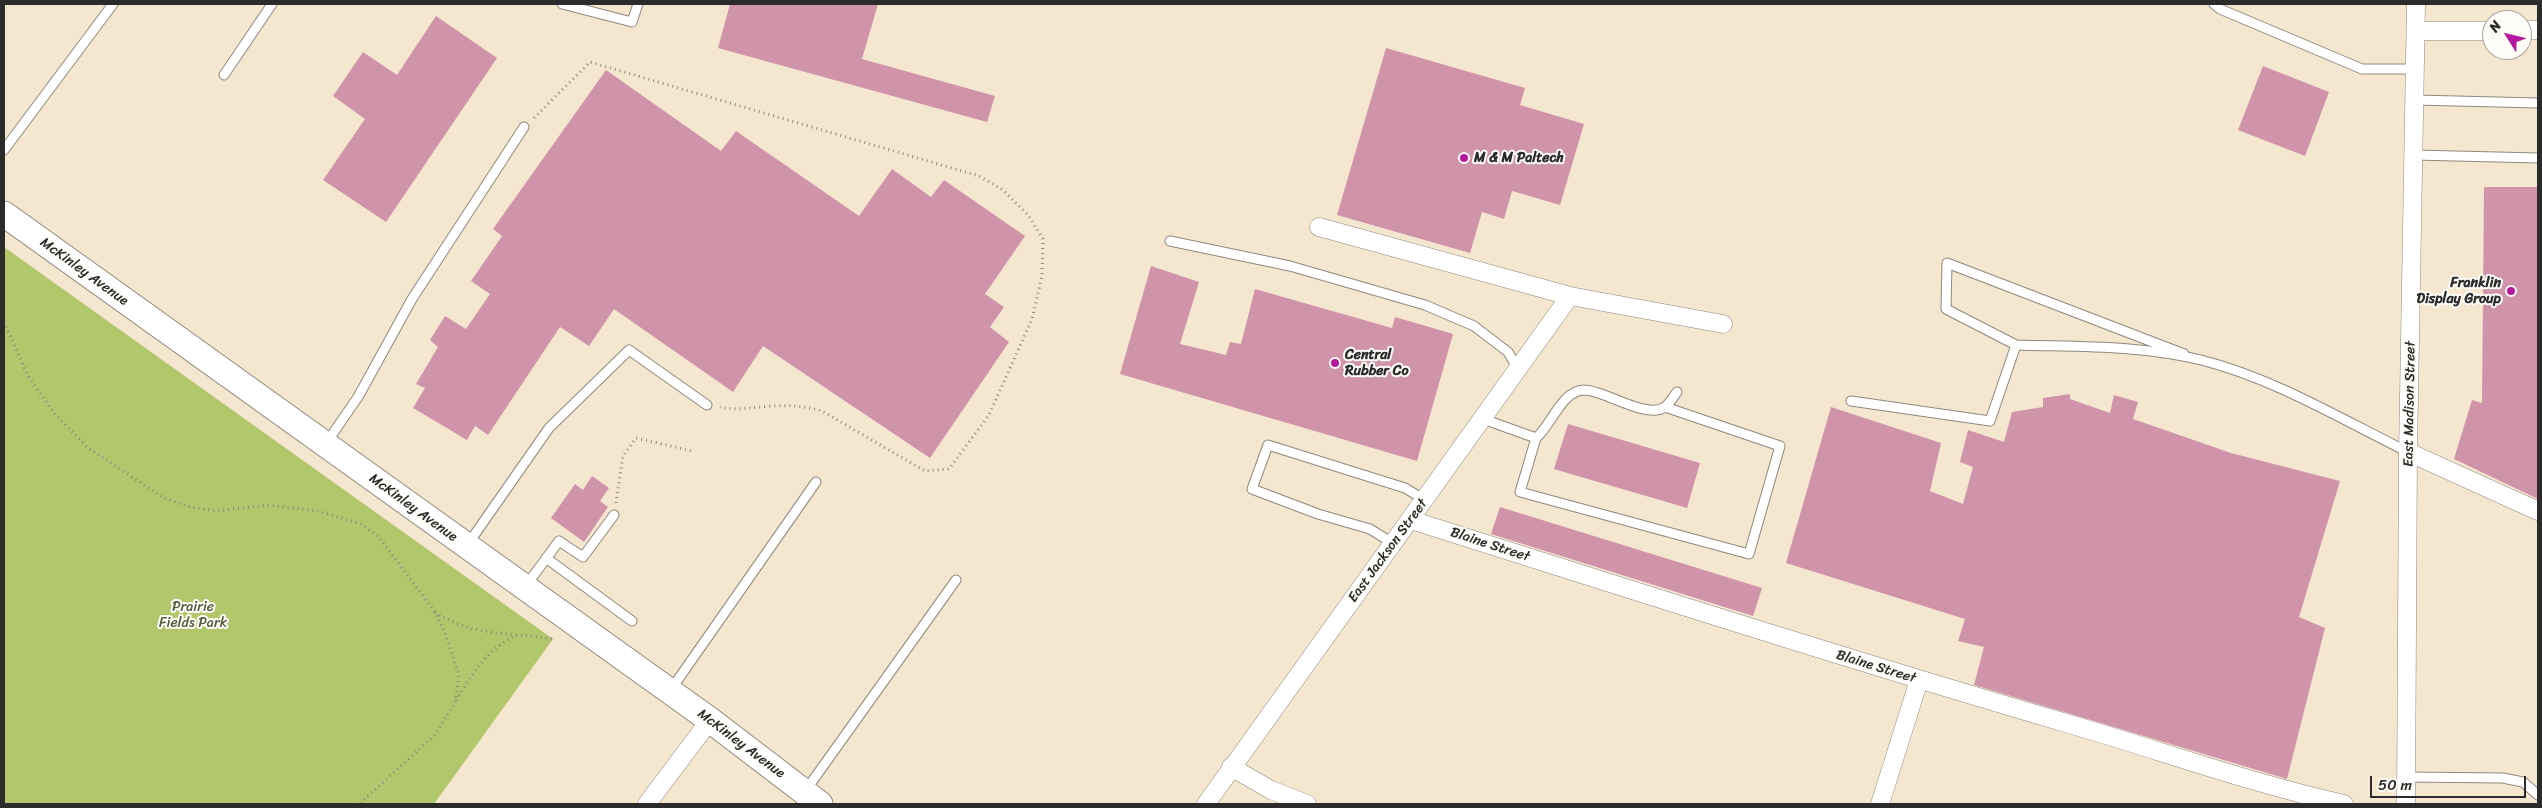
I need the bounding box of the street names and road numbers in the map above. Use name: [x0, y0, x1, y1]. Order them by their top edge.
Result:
street label: McKinley Avenue: [37, 234, 131, 310]
street label: East Madison Street: [2401, 341, 2419, 467]
street label: McKinley Avenue: [366, 470, 460, 546]
street label: East Jackson Street: [1345, 496, 1431, 606]
street label: Blaine Street: [1448, 524, 1532, 566]
street label: Blaine Street: [1834, 647, 1918, 687]
street label: McKinley Avenue: [694, 706, 788, 782]

